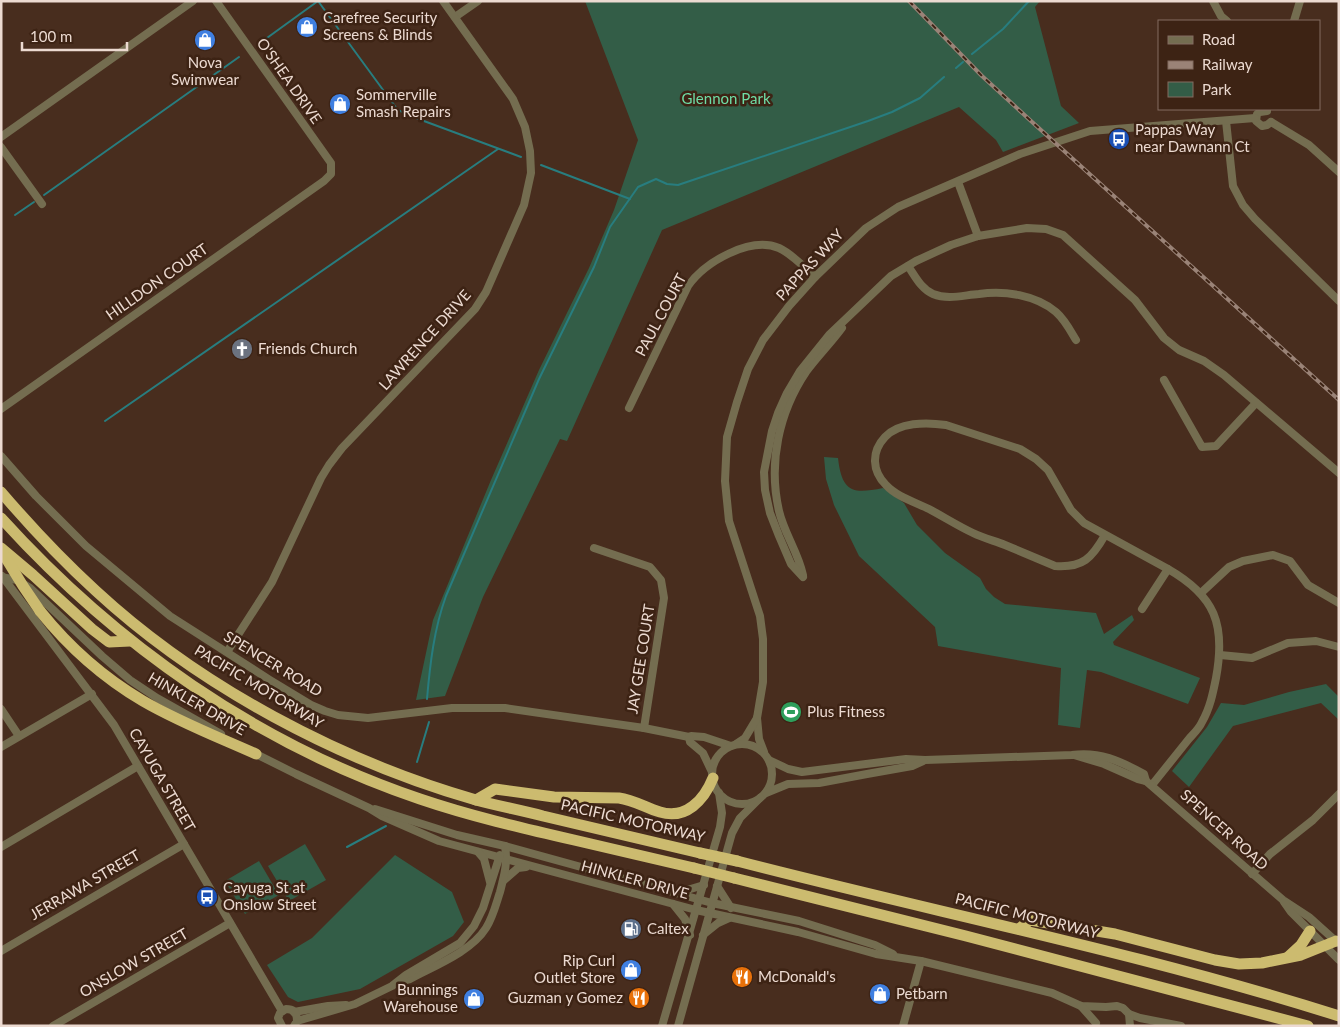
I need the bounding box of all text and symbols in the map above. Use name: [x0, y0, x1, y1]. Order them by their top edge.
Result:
place label: Carefree Security Screens & Blinds: [323, 8, 438, 43]
shop icon: Carefree Security Screens & Blinds: [295, 15, 319, 39]
scale bar: [22, 20, 128, 52]
legend: [1158, 20, 1320, 110]
text: 100 m: [30, 27, 72, 45]
shop icon: Nova Swimwear: [193, 28, 217, 52]
text: Road: [1202, 30, 1235, 48]
street label: O'SHEA DRIVE: [254, 34, 326, 127]
place label: Nova Swimwear: [171, 53, 240, 88]
text: Railway: [1202, 55, 1253, 73]
text: Park: [1202, 80, 1232, 98]
place label: Sommerville Smash Repairs: [356, 85, 451, 120]
park label: Glennon Park: [681, 89, 771, 107]
shop icon: Sommerville Smash Repairs: [328, 92, 352, 116]
place label: Pappas Way near Dawnann Ct: [1135, 120, 1250, 155]
bus stop icon: Pappas Way near Dawnann Ct: [1107, 127, 1131, 151]
street label: PAPPAS WAY: [772, 224, 847, 304]
street label: HILLDON COURT: [102, 239, 211, 323]
street label: PAUL COURT: [631, 270, 690, 359]
street label: LAWRENCE DRIVE: [375, 286, 474, 393]
church icon: Friends Church: [230, 337, 254, 361]
place label: Friends Church: [258, 339, 357, 357]
street label: JAY GEE COURT: [622, 603, 658, 715]
street label: SPENCER ROAD: [221, 627, 326, 700]
street label: PACIFIC MOTORWAY: [192, 640, 328, 732]
street label: HINKLER DRIVE: [145, 668, 250, 739]
sports icon: Plus Fitness: [779, 700, 803, 724]
place label: Plus Fitness: [807, 702, 885, 720]
street label: CAYUGA STREET: [126, 725, 200, 835]
street label: SPENCER ROAD: [1177, 785, 1272, 873]
street label: PACIFIC MOTORWAY: [559, 795, 708, 846]
street label: JERRAWA STREET: [26, 845, 143, 923]
street label: HINKLER DRIVE: [580, 856, 691, 902]
place label: Cayuga St at Onslow Street: [223, 878, 317, 913]
bus stop icon: Cayuga St at Onslow Street: [195, 885, 219, 909]
street label: PACIFIC MOTORWAY: [954, 888, 1102, 942]
fuel station icon: Caltex: [619, 917, 643, 941]
place label: Caltex: [647, 919, 689, 937]
street label: ONSLOW STREET: [76, 924, 191, 1001]
place label: Rip Curl Outlet Store: [534, 951, 615, 986]
shop icon: Rip Curl Outlet Store: [619, 958, 643, 982]
restaurant icon: McDonald's: [730, 965, 754, 989]
place label: McDonald's: [758, 967, 836, 985]
place label: Bunnings Warehouse: [383, 980, 458, 1015]
shop icon: Petbarn: [868, 982, 892, 1006]
place label: Petbarn: [896, 984, 948, 1002]
restaurant icon: Guzman y Gomez: [627, 986, 651, 1010]
shop icon: Bunnings Warehouse: [462, 987, 486, 1011]
place label: Guzman y Gomez: [508, 988, 623, 1006]

